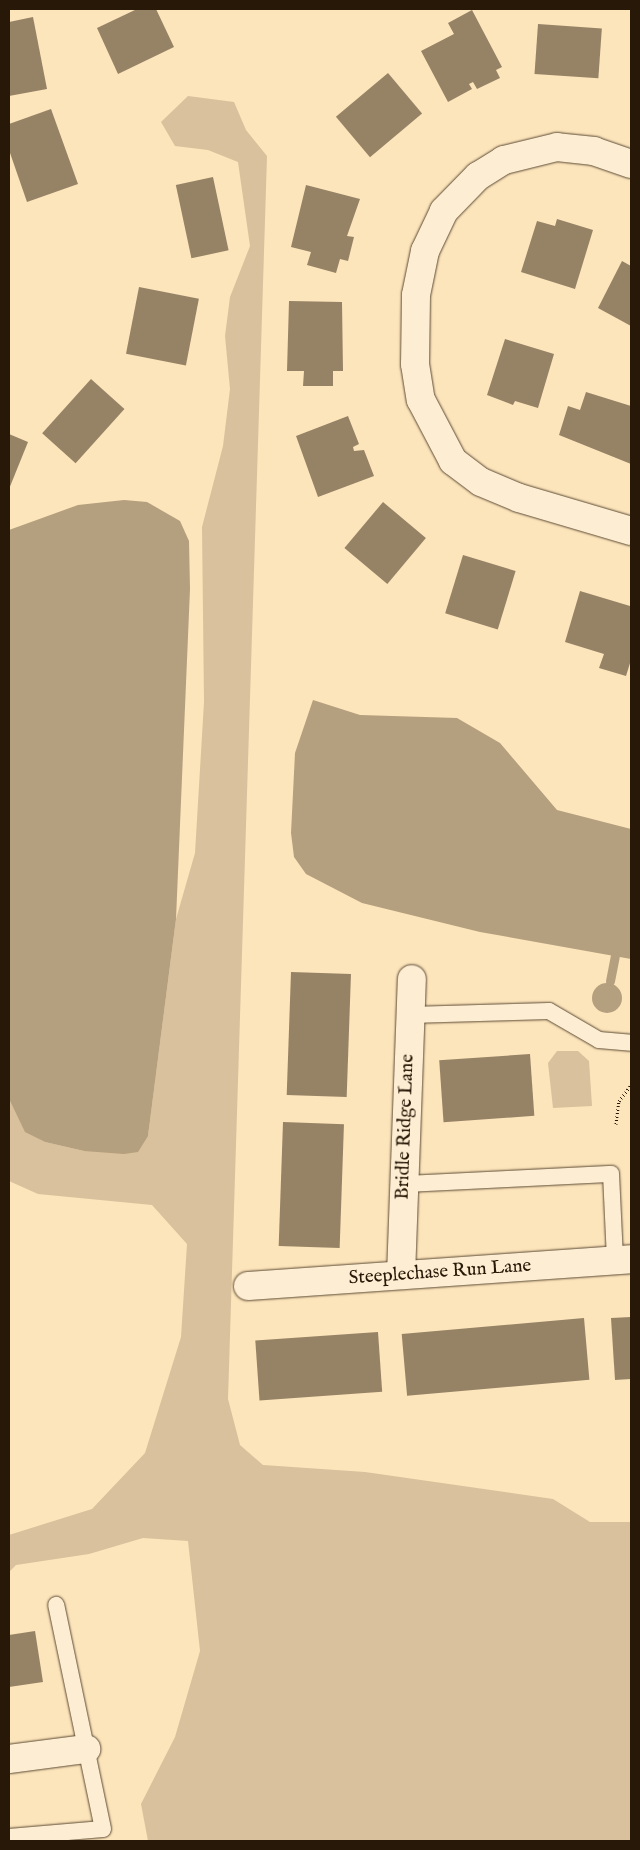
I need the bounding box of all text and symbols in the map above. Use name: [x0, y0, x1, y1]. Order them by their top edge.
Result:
street label: Bridle Ridge Lane: [392, 1054, 420, 1200]
street label: Steeplechase Run Lane: [348, 1255, 532, 1291]

